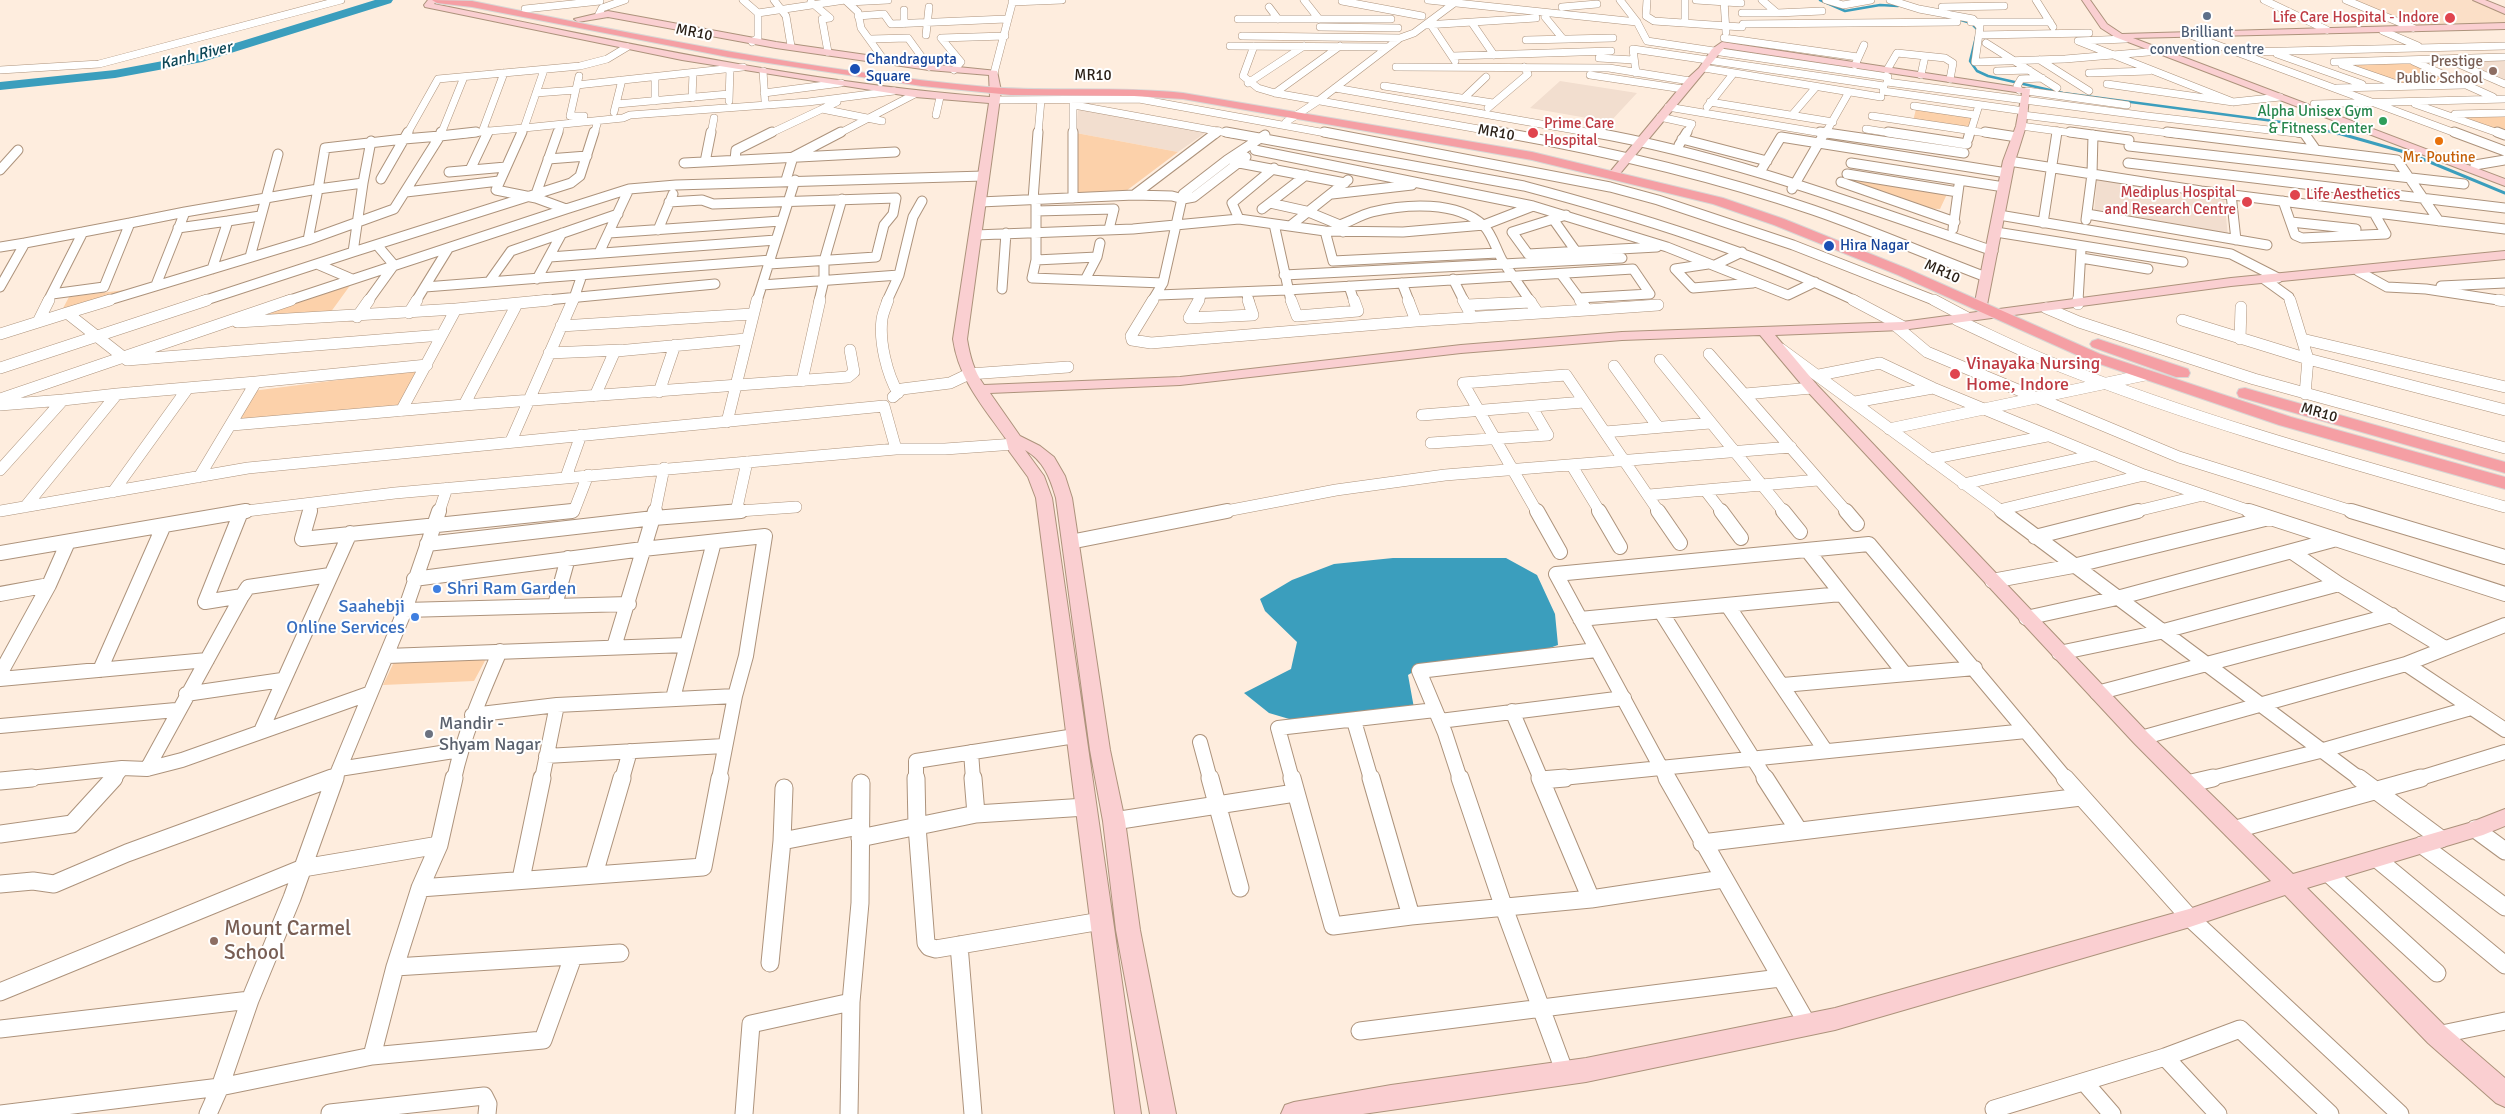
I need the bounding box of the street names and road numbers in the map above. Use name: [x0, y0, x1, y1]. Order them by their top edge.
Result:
street label: MR10: [674, 21, 714, 45]
street label: MR10: [1074, 67, 1112, 85]
street label: MR10: [1476, 121, 1516, 145]
street label: MR10: [1921, 256, 1963, 288]
street label: MR10: [2299, 399, 2339, 427]

